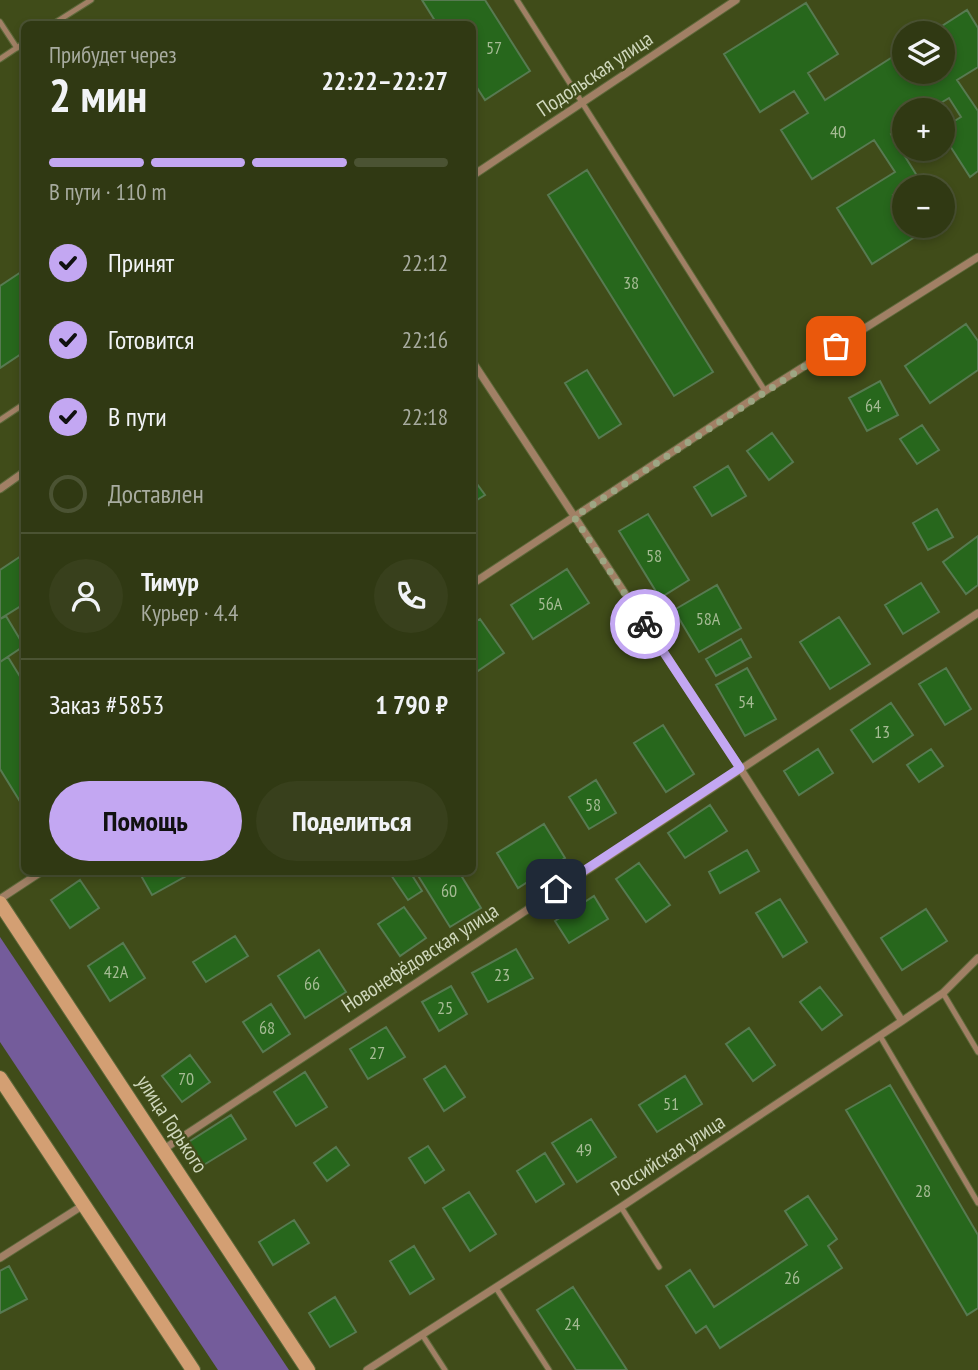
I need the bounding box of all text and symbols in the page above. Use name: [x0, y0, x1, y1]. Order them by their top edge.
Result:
map controls: [892, 21, 955, 238]
button: layers: [892, 21, 955, 84]
street label: Подольская улица: [532, 25, 658, 122]
house number: 57: [486, 36, 502, 59]
text: Прибудет через: [49, 40, 177, 69]
text: 22:22–22:27: [321, 64, 448, 97]
text: 2 мин: [49, 65, 147, 125]
button: +: [892, 98, 955, 161]
house number: 40: [830, 120, 846, 143]
button: −: [892, 175, 955, 238]
text: В пути · 110 m: [49, 177, 166, 206]
icon: check: [49, 244, 87, 282]
text: Принят: [108, 246, 174, 279]
text: 22:12: [402, 248, 448, 277]
house number: 38: [623, 271, 639, 294]
pin: [806, 316, 866, 376]
icon: check: [49, 321, 87, 359]
text: Готовится: [108, 323, 194, 356]
text: 22:16: [402, 325, 448, 354]
icon: bag: [817, 327, 855, 365]
house number: 64: [865, 394, 881, 417]
icon: check: [49, 398, 87, 436]
text: В пути: [108, 400, 167, 433]
text: 22:18: [402, 402, 448, 431]
text: Доставлен: [108, 477, 204, 510]
house number: 58: [646, 544, 662, 567]
button: person: [49, 559, 123, 633]
button: phone: [374, 559, 448, 633]
text: Тимур: [141, 565, 199, 598]
courier: [610, 589, 680, 659]
house number: 56А: [538, 592, 563, 615]
text: Курьер · 4.4: [141, 598, 238, 627]
icon: bike: [626, 605, 664, 643]
house number: 58А: [696, 607, 721, 630]
text: Заказ #5853: [49, 688, 164, 721]
text: 1 790 ₽: [375, 688, 448, 721]
house number: 54: [738, 690, 754, 713]
house number: 13: [874, 720, 890, 743]
button: Помощь: [49, 781, 242, 861]
button: Поделиться: [256, 781, 448, 861]
house number: 58: [585, 793, 601, 816]
pin: [526, 859, 586, 919]
icon: home: [537, 870, 575, 908]
house number: 60: [441, 879, 457, 902]
street label: Новонефёдовская улица: [336, 897, 503, 1018]
house number: 42А: [104, 960, 129, 983]
house number: 23: [494, 963, 510, 986]
house number: 66: [304, 972, 320, 995]
house number: 25: [437, 996, 453, 1019]
house number: 68: [259, 1016, 275, 1039]
house number: 27: [369, 1041, 385, 1064]
house number: 70: [178, 1067, 194, 1090]
street label: улица Горького: [131, 1070, 214, 1178]
house number: 51: [663, 1092, 679, 1115]
street label: Российская улица: [606, 1108, 730, 1201]
house number: 49: [576, 1138, 592, 1161]
house number: 28: [915, 1179, 931, 1202]
house number: 26: [784, 1266, 800, 1289]
house number: 24: [564, 1312, 580, 1335]

